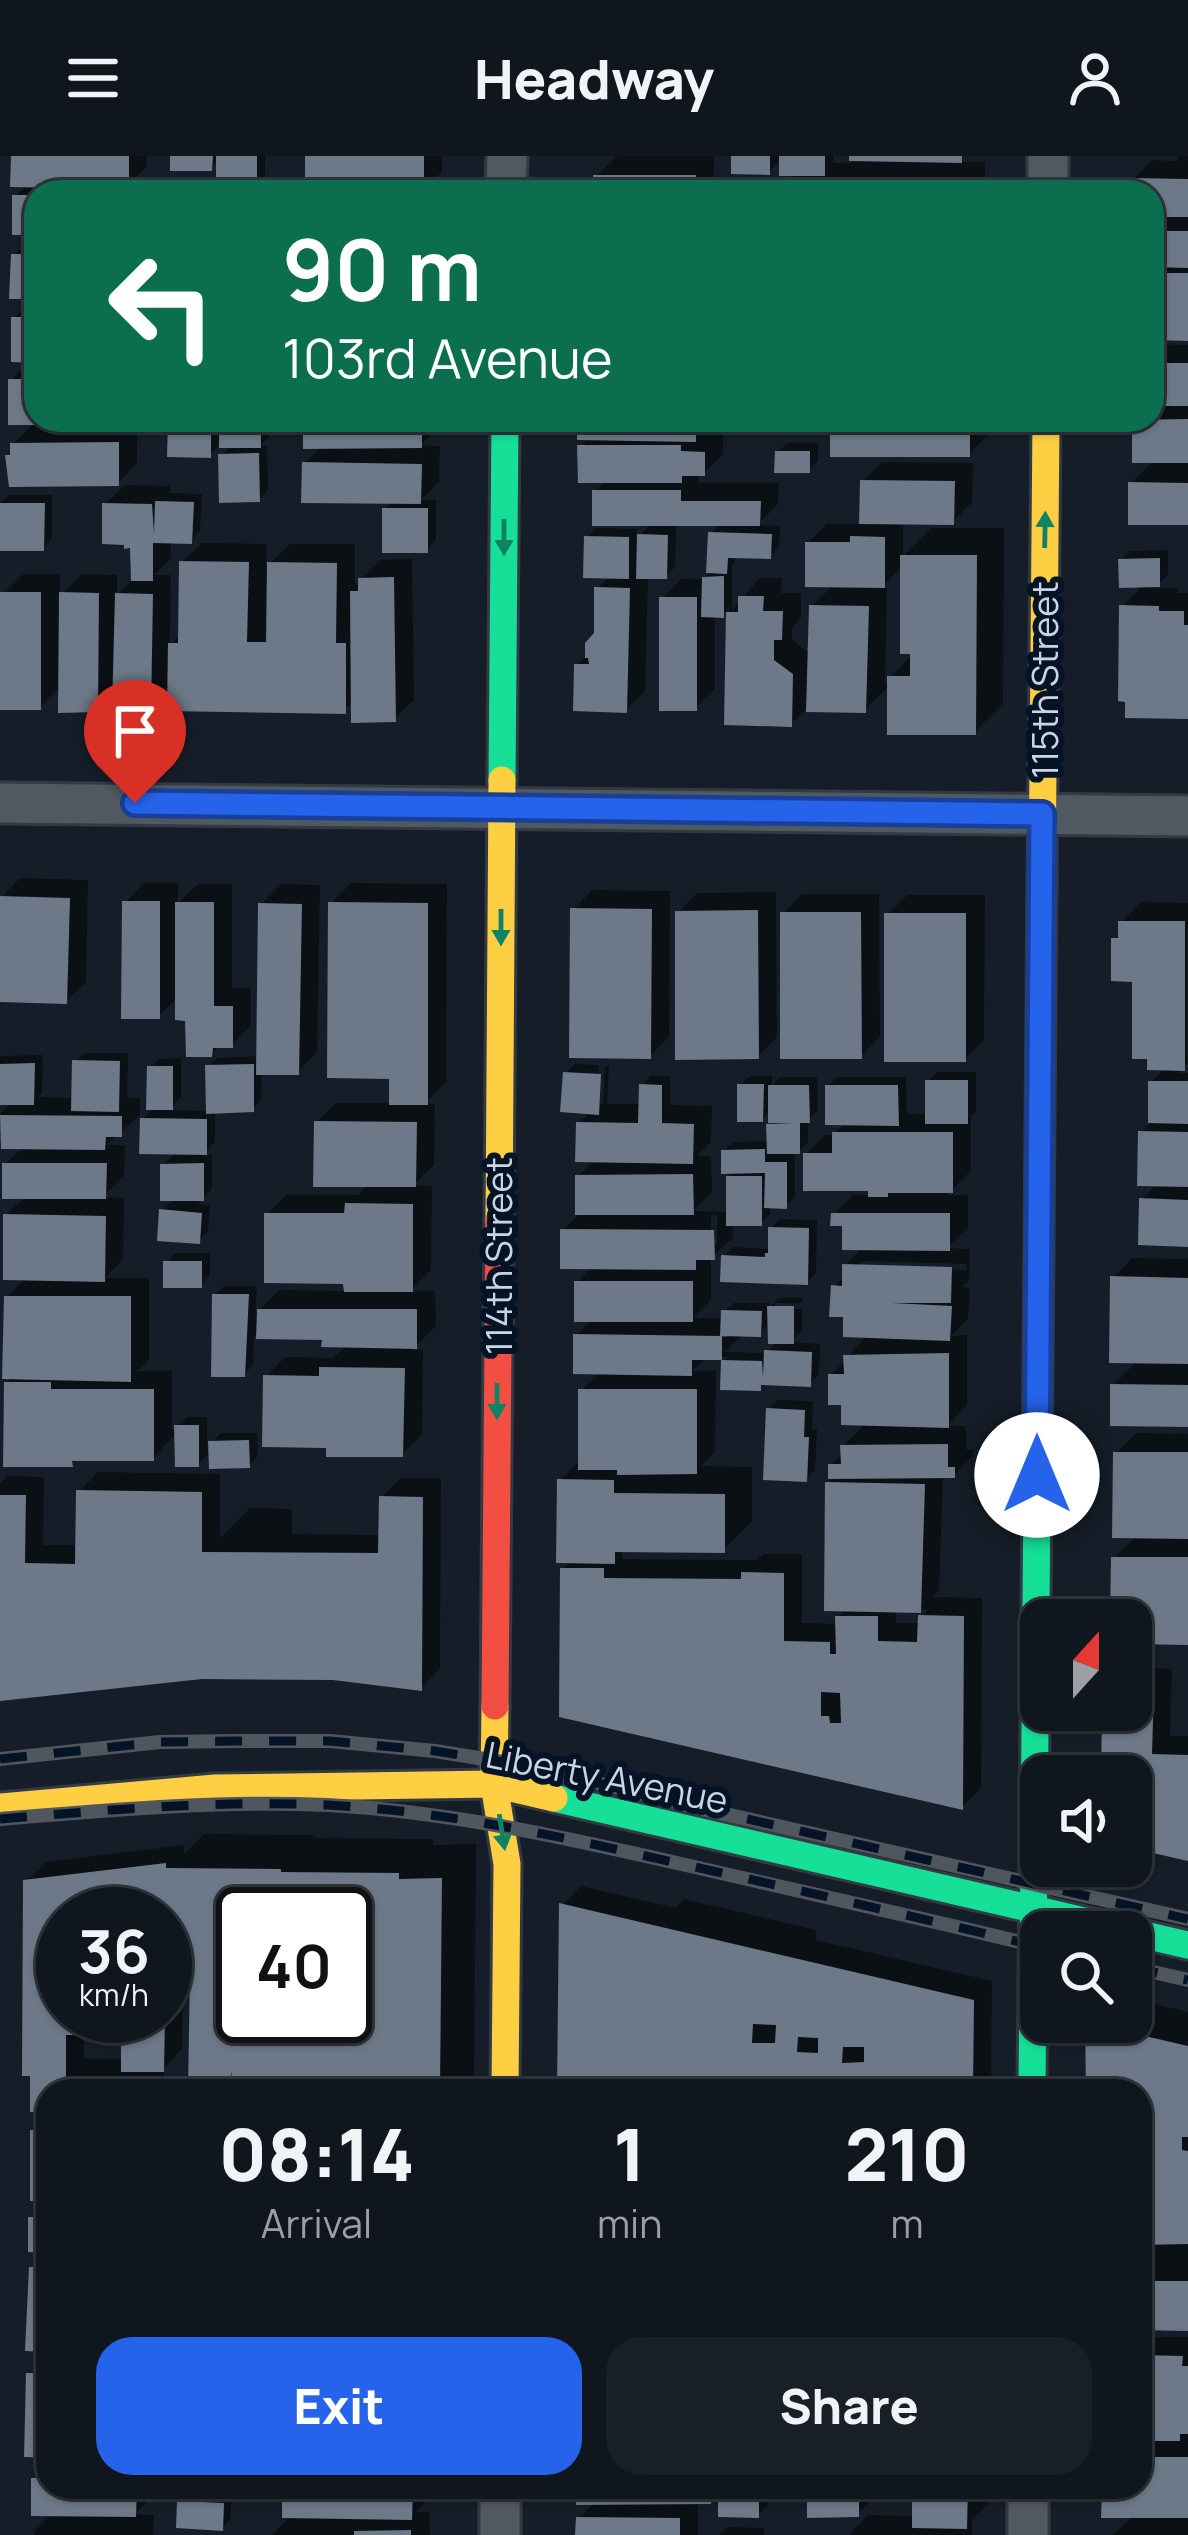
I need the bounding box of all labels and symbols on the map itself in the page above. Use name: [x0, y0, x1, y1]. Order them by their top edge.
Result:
one-way arrow: [1035, 510, 1054, 548]
one-way arrow: [494, 519, 514, 557]
street label: 115th Street: [1020, 581, 1069, 779]
pin: [84, 680, 186, 803]
one-way arrow: [491, 909, 511, 947]
street label: 114th Street: [474, 1157, 523, 1355]
one-way arrow: [488, 1383, 507, 1421]
position arrow: [974, 1412, 1100, 1538]
north arrow: [1020, 1599, 1152, 1731]
street label: Liberty Avenue: [482, 1730, 732, 1824]
one-way arrow: [493, 1814, 512, 1852]
speed limit sign: 40: [216, 1887, 372, 2043]

